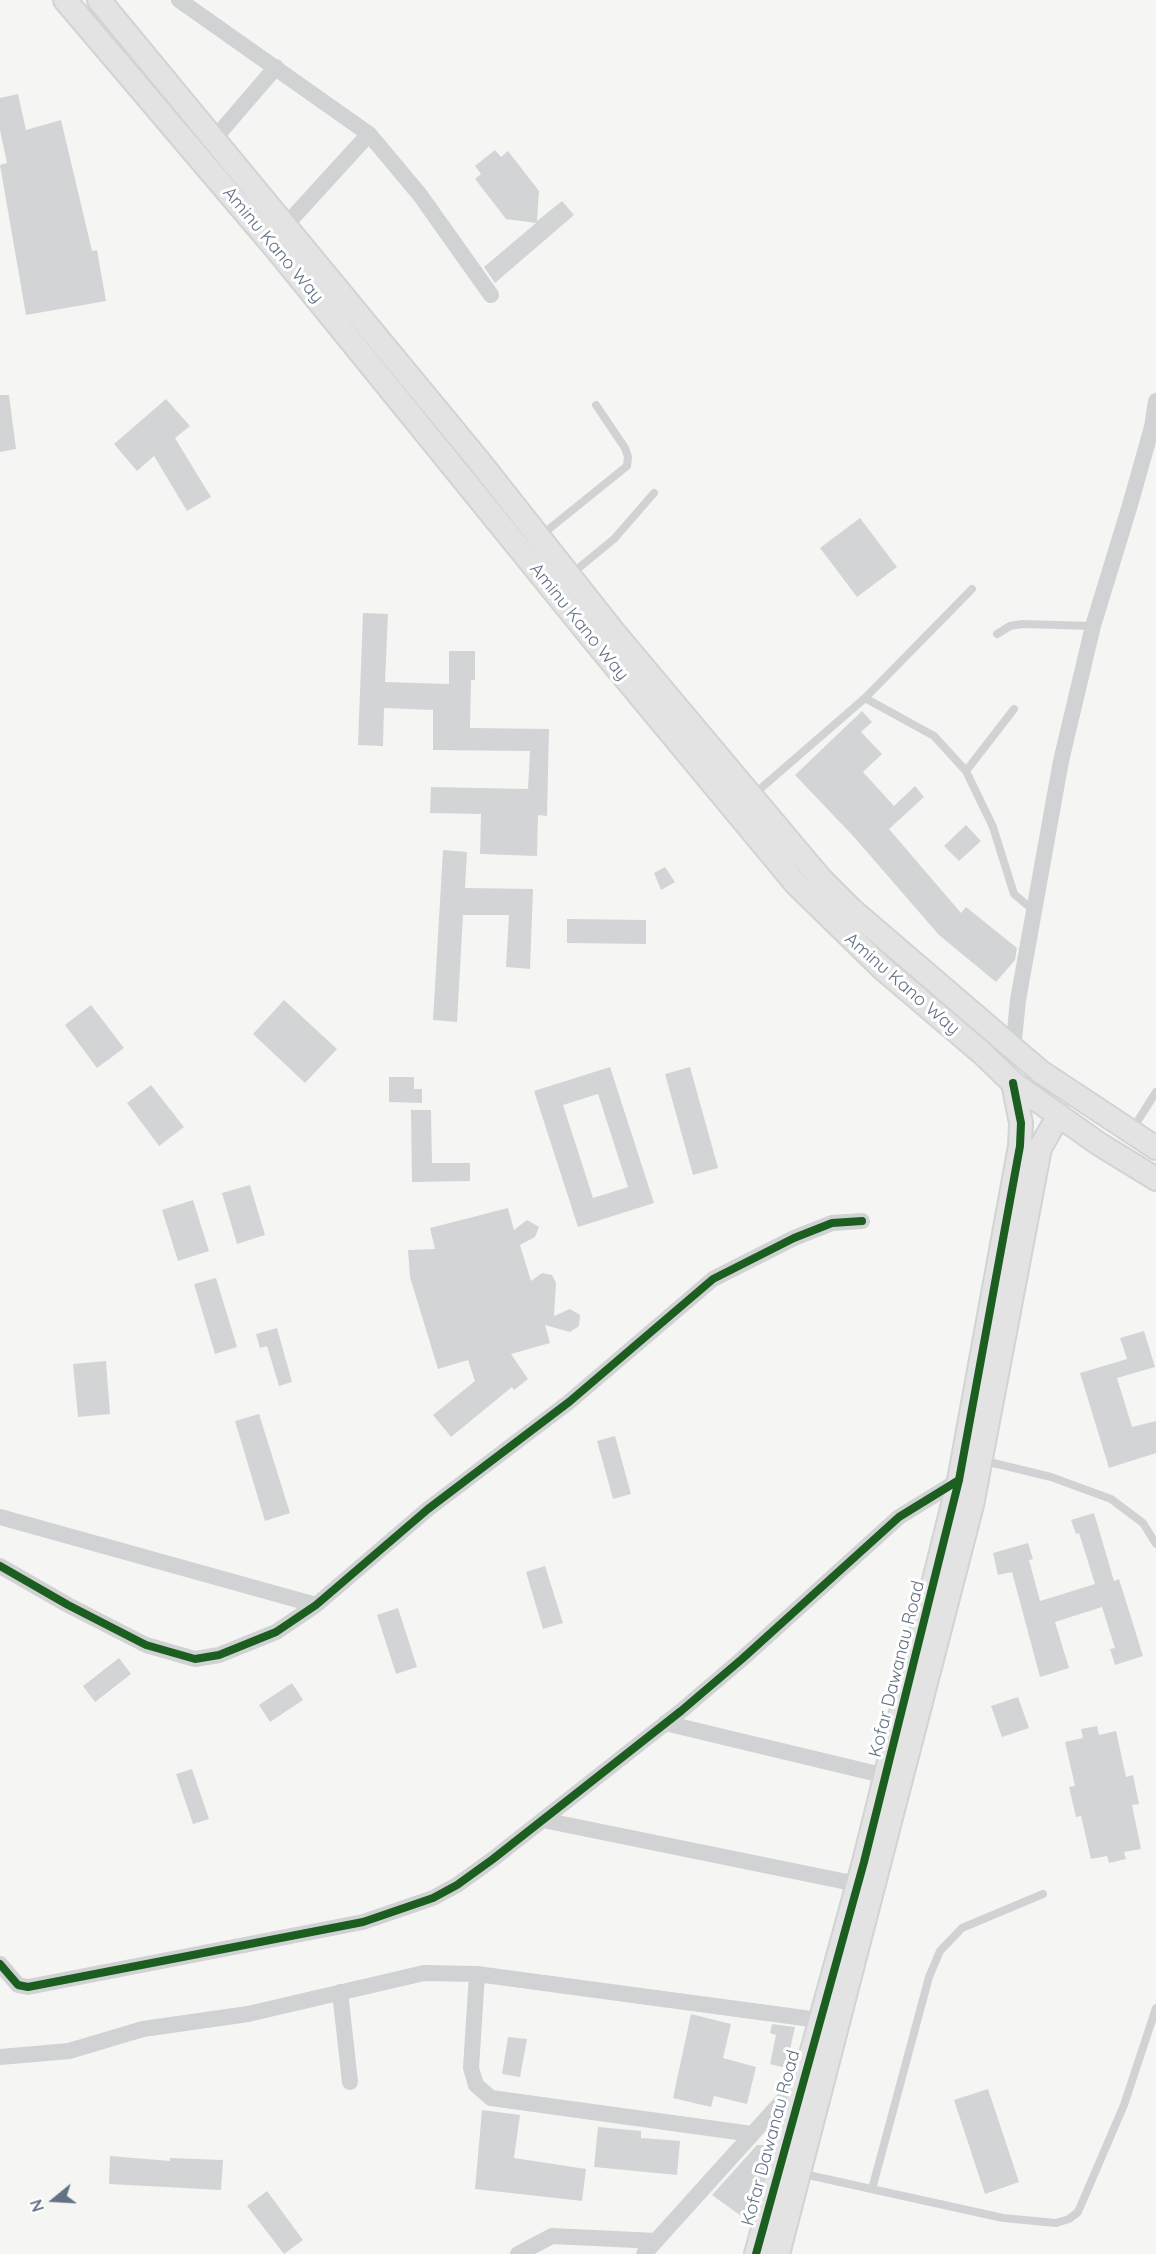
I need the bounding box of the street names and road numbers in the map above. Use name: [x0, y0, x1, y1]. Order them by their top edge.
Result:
street label: Aminu Kano Way: [218, 182, 328, 308]
street label: Aminu Kano Way: [525, 559, 633, 685]
street label: Aminu Kano Way: [840, 928, 964, 1040]
street label: Kofar Dawanau Road: [865, 1579, 929, 1759]
street label: Kofar Dawanau Road: [737, 2048, 805, 2228]

